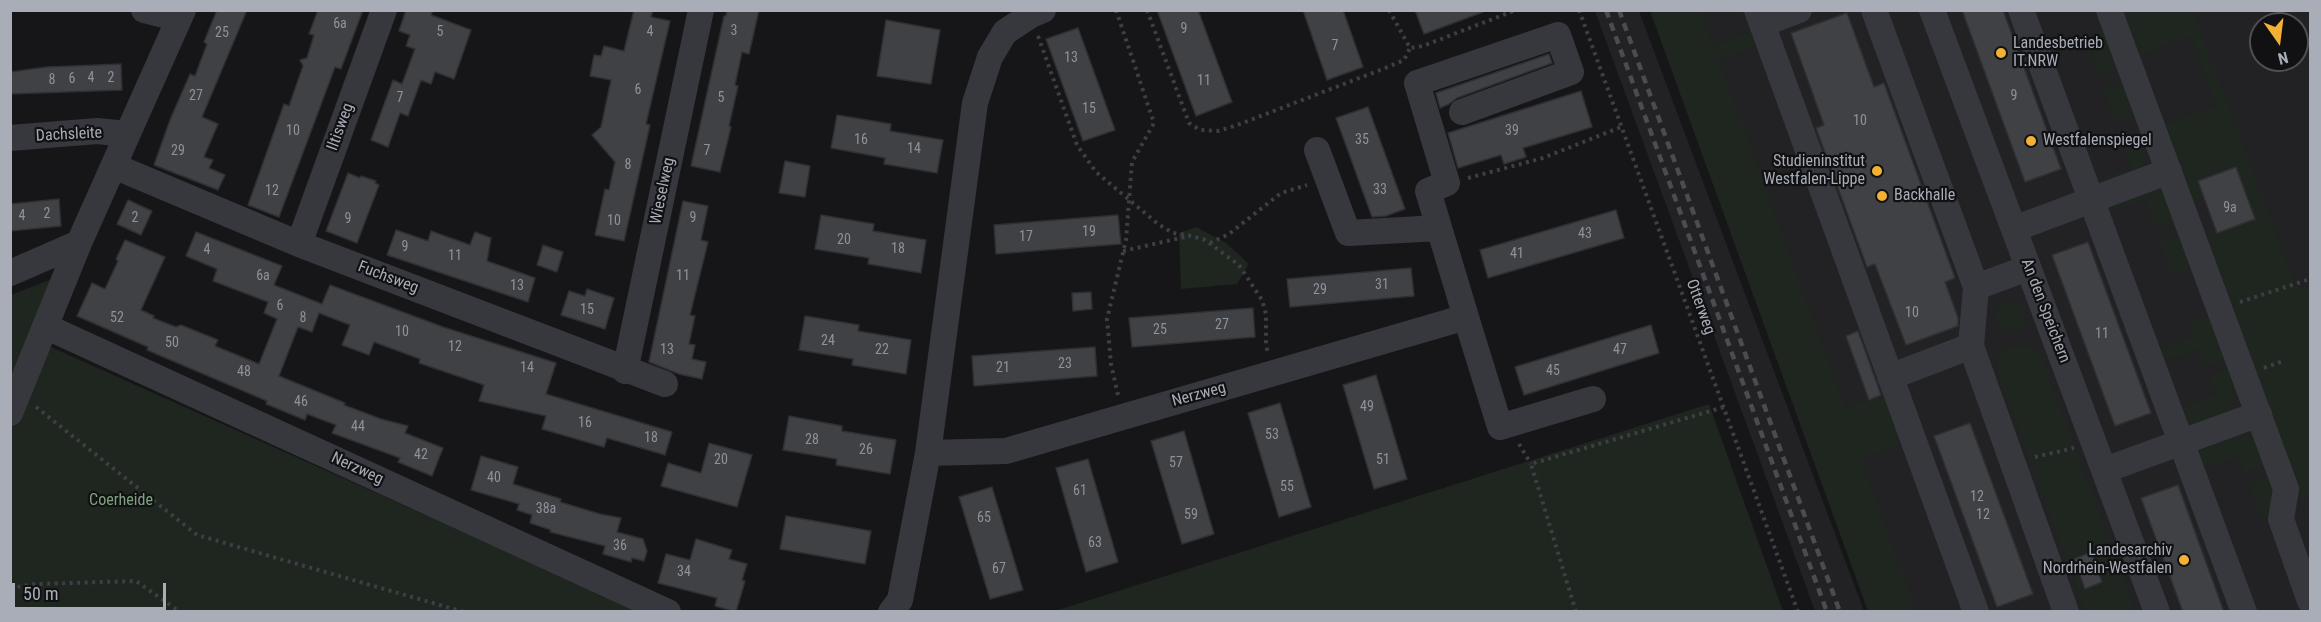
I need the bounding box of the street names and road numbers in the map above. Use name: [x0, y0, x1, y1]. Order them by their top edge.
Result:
street label: Iltisweg: [324, 101, 358, 153]
street label: Dachsleite: [35, 124, 103, 146]
street label: Wieselweg: [647, 156, 679, 226]
street label: An den Speichern: [2016, 256, 2074, 366]
street label: Fuchsweg: [355, 258, 421, 298]
street label: Otterweg: [1681, 277, 1719, 337]
street label: Nerzweg: [1170, 379, 1228, 411]
street label: Nerzweg: [328, 449, 386, 489]

